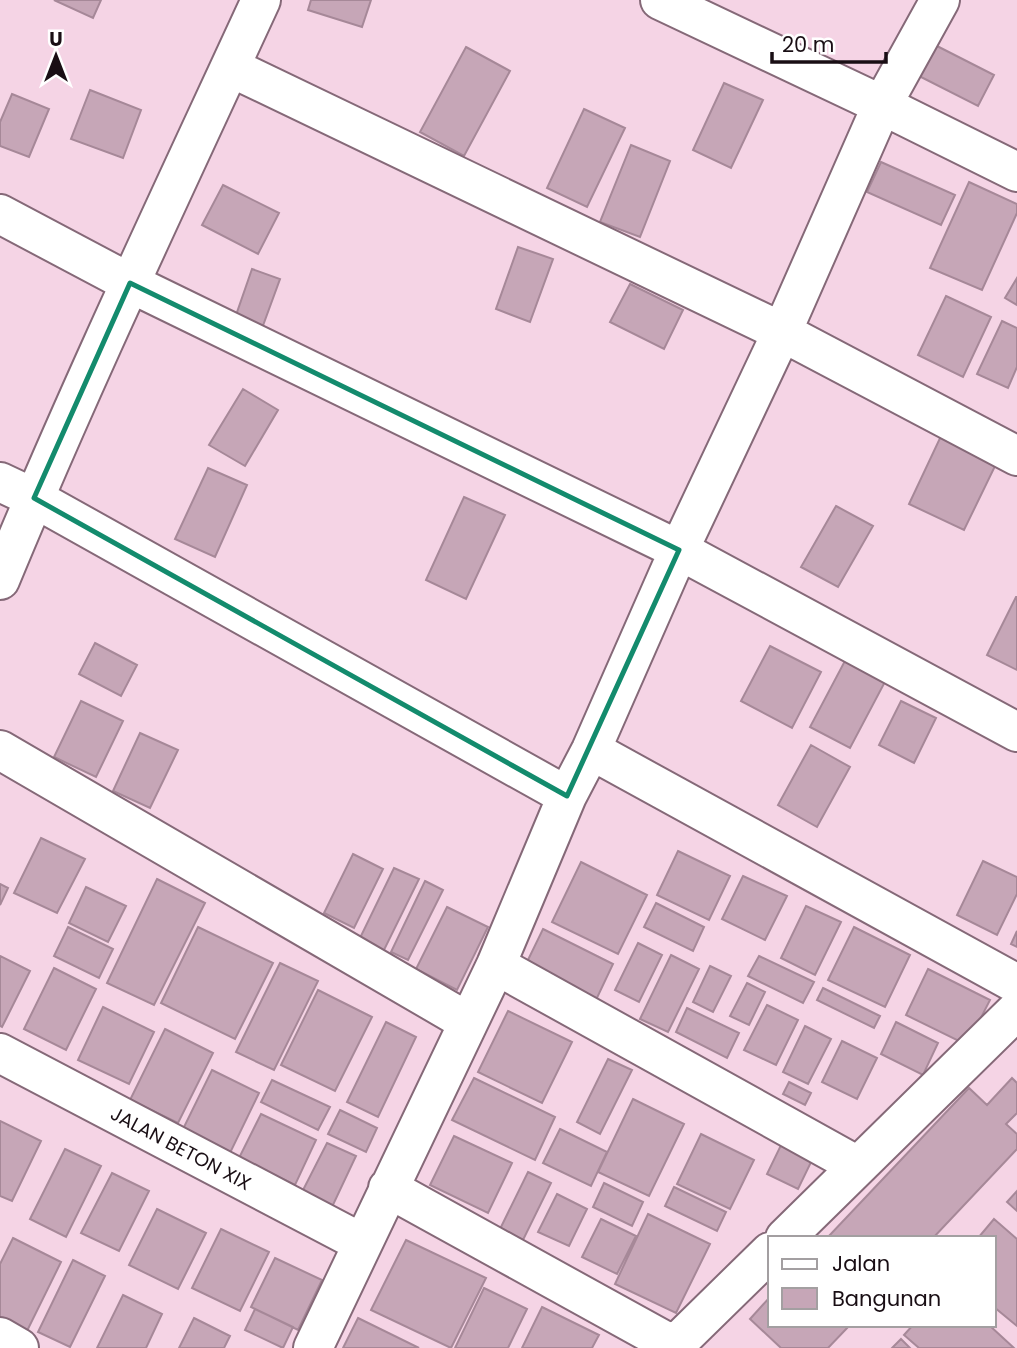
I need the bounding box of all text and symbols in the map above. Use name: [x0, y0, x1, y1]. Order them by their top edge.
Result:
north arrow: [21, 21, 91, 91]
scale bar: [772, 21, 886, 65]
text: U: [49, 26, 63, 53]
text: 20 m: [782, 30, 835, 59]
street label: JALAN BETON XIX: [106, 1100, 256, 1197]
legend: [768, 1236, 996, 1327]
text: Jalan: [832, 1249, 890, 1278]
text: Bangunan: [832, 1284, 941, 1313]

